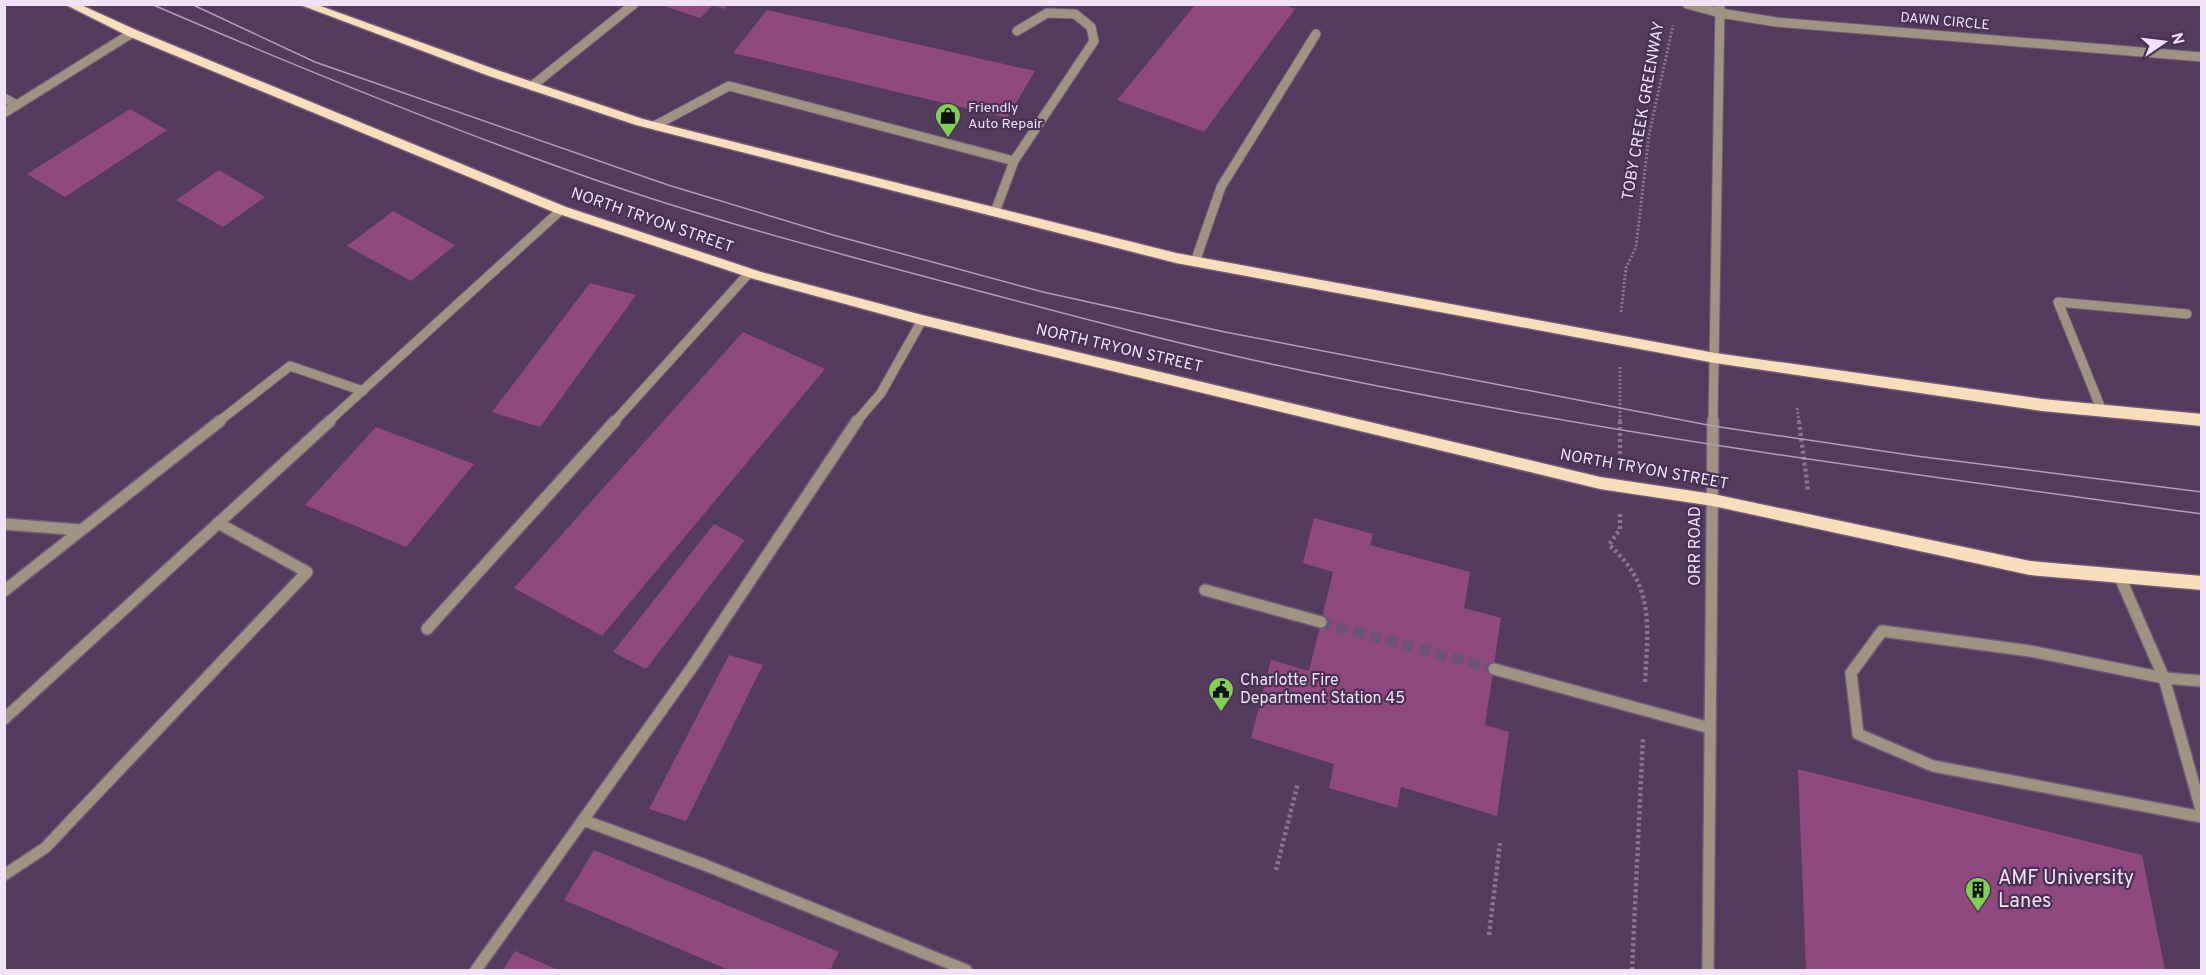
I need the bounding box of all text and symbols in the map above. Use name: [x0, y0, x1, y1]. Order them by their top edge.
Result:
street label: DAWN CIRCLE: [1900, 10, 1990, 34]
north arrow: [2134, 12, 2194, 72]
street label: TOBY CREEK GREENWAY: [1618, 20, 1670, 202]
text: N: [2166, 31, 2188, 47]
place label: Friendly Auto Repair: [968, 100, 1043, 133]
shop icon: Friendly Auto Repair: [933, 101, 963, 139]
street label: NORTH TRYON STREET: [568, 184, 736, 258]
street label: NORTH TRYON STREET: [1034, 320, 1204, 378]
street label: NORTH TRYON STREET: [1558, 445, 1730, 495]
street label: ORR ROAD: [1686, 506, 1706, 586]
place label: Charlotte Fire Department Station 45: [1240, 671, 1405, 709]
public building icon: Charlotte Fire Department Station 45: [1206, 675, 1236, 713]
place label: AMF University Lanes: [1998, 866, 2134, 915]
building icon: AMF University Lanes: [1963, 875, 1993, 913]

